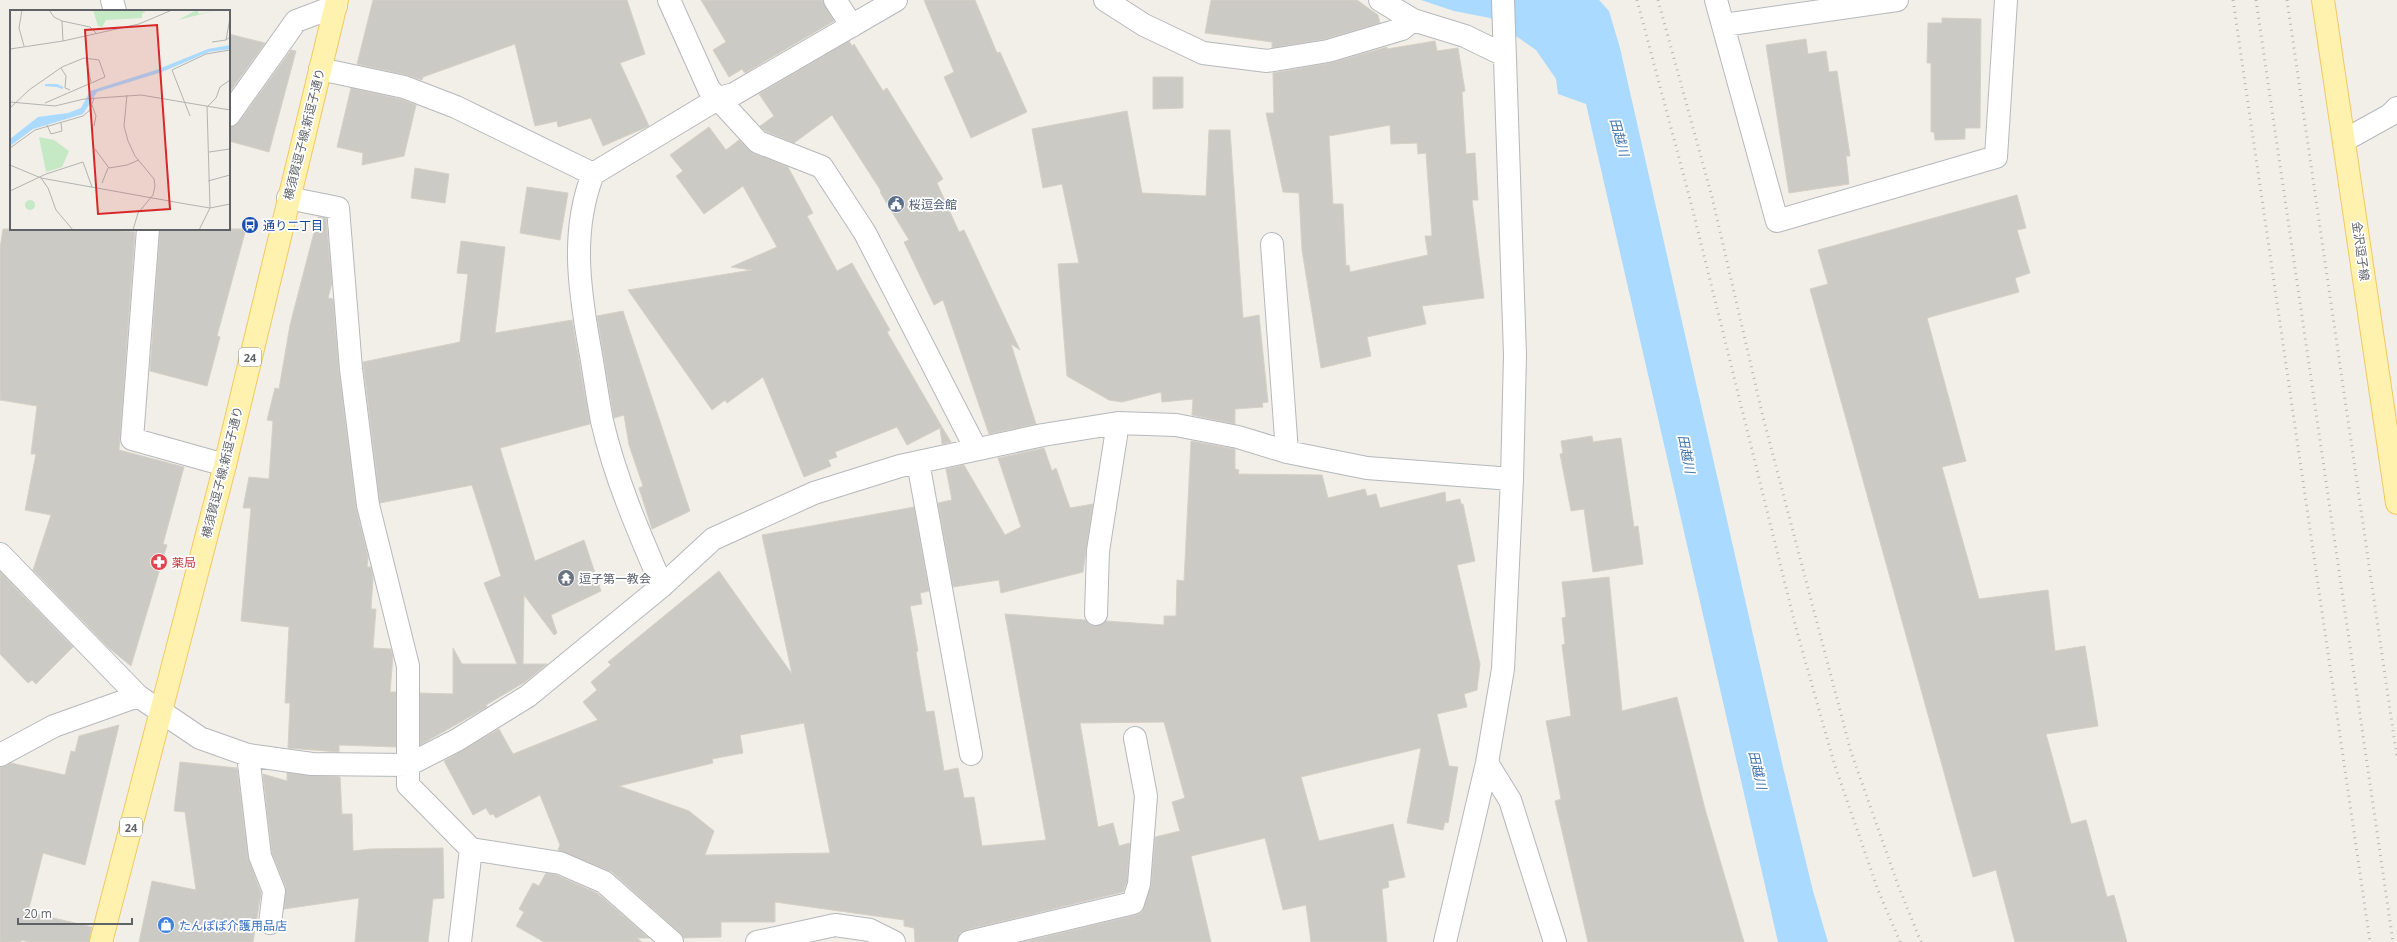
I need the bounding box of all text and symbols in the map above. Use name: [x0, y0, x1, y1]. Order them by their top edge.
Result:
inset map: [10, 10, 230, 230]
street label: 横須賀逗子線;新逗子通り: [279, 66, 329, 202]
water label: 田越川: [1606, 116, 1634, 160]
public building icon: 桜逗会館: [886, 194, 906, 214]
place label: 桜逗会館: [909, 196, 957, 213]
bus stop icon: 通り二丁目: [240, 215, 260, 235]
place label: 通り二丁目: [263, 217, 323, 234]
street label: 金沢逗子線: [2348, 220, 2374, 282]
road number: 24: [239, 348, 261, 366]
street label: 横須賀逗子線;新逗子通り: [197, 404, 247, 540]
water label: 田越川: [1674, 433, 1700, 477]
pharmacy icon: 薬局: [149, 552, 169, 572]
place label: 薬局: [172, 554, 196, 571]
temple icon: 逗子第一教会: [556, 568, 576, 588]
place label: 逗子第一教会: [579, 570, 651, 587]
water label: 田越川: [1745, 749, 1772, 793]
road number: 24: [120, 818, 142, 836]
scale bar: [18, 900, 132, 926]
text: 20 m: [24, 905, 52, 922]
shop icon: たんぽぽ介護用品店: [156, 915, 176, 935]
place label: たんぽぽ介護用品店: [179, 917, 287, 934]

